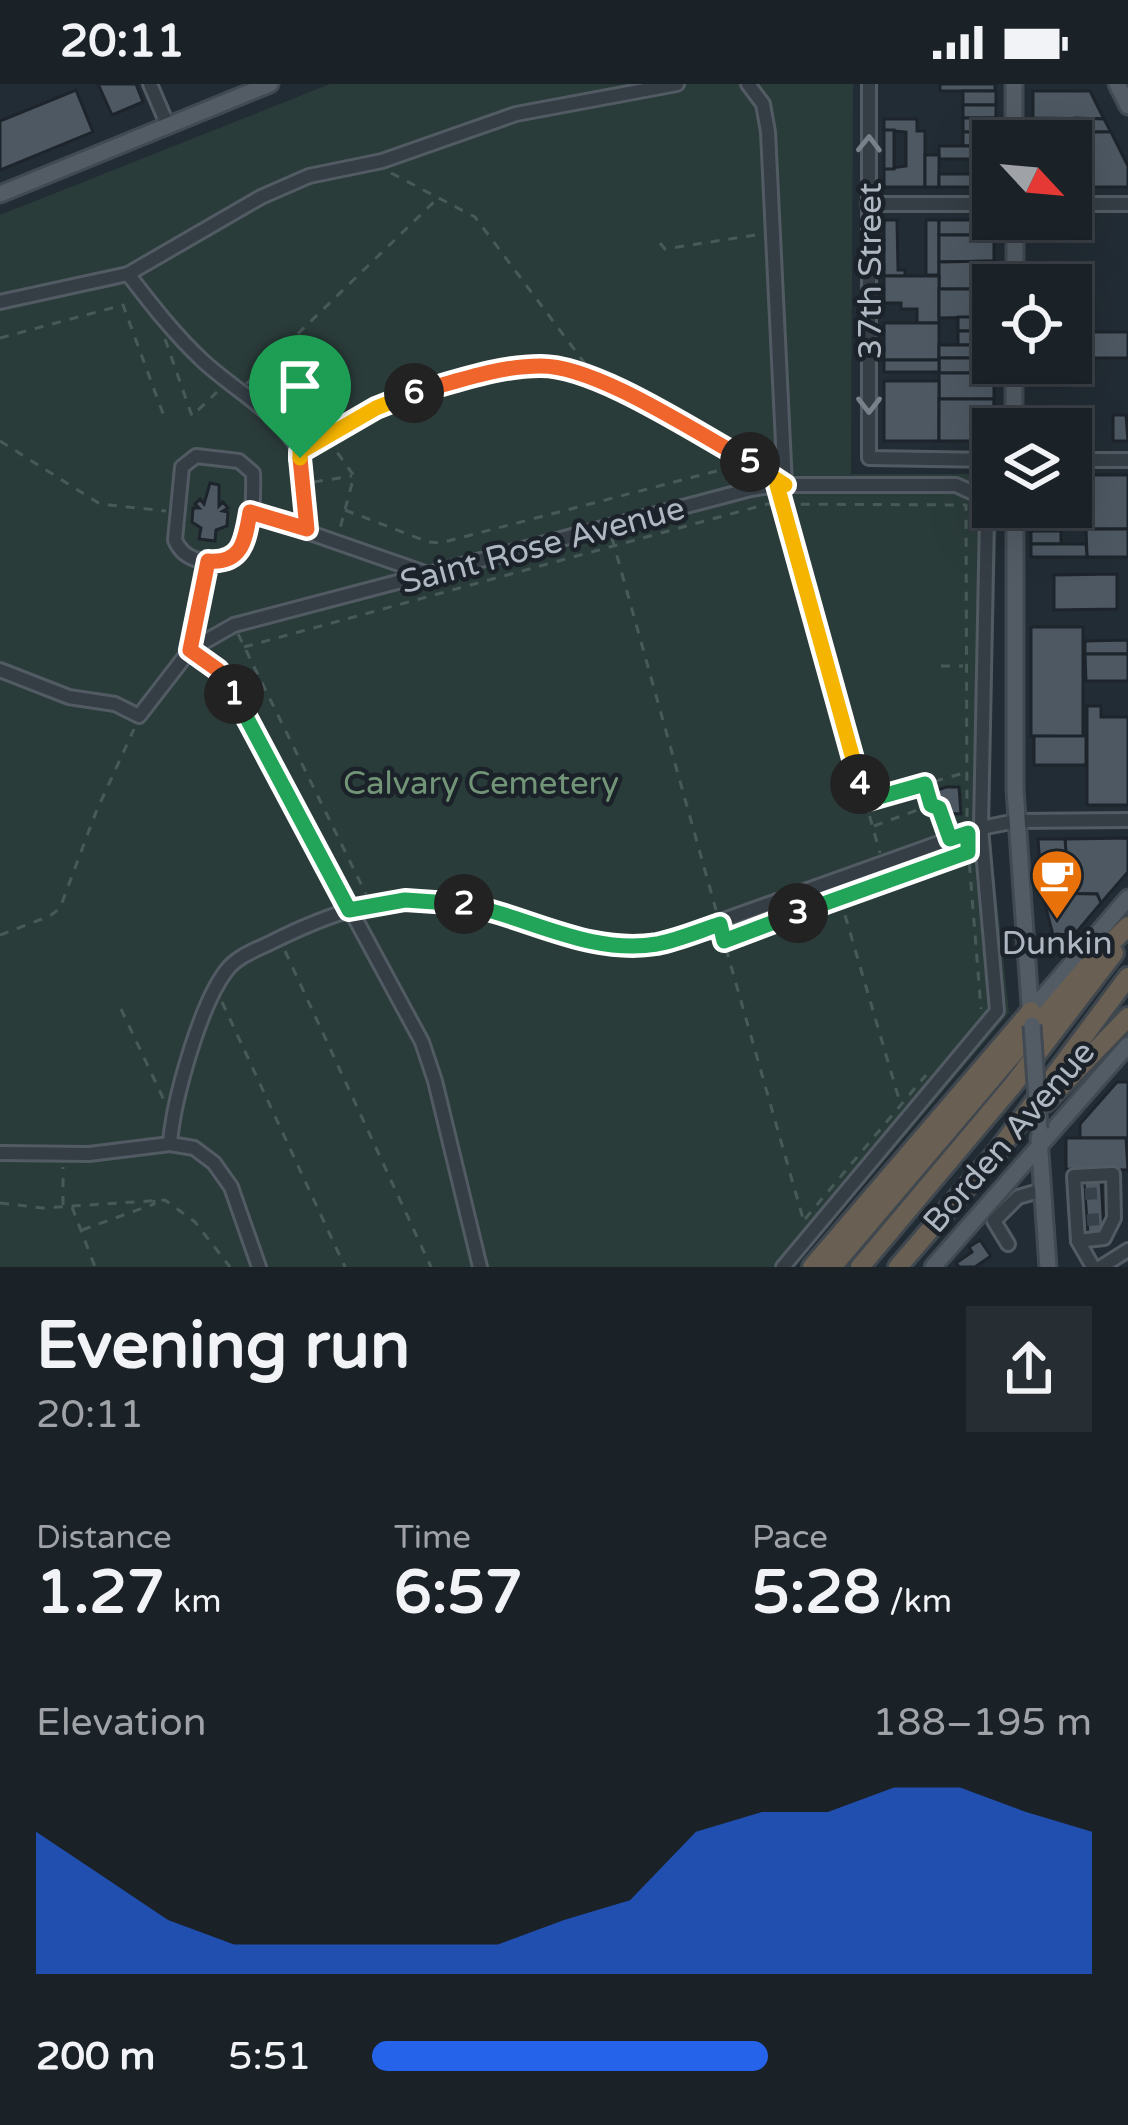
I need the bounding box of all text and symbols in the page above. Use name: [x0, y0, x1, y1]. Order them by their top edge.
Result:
text: 20:11: [60, 15, 185, 69]
north arrow: [972, 120, 1092, 240]
map controls: [972, 120, 1092, 528]
one-way arrow: [855, 134, 881, 153]
street label: 37th Street: [851, 182, 890, 360]
button: locate: [972, 264, 1092, 384]
pin: [249, 335, 351, 458]
icon: arrive: [267, 353, 333, 419]
pin: 6: [384, 363, 444, 423]
text: 6: [404, 373, 424, 412]
one-way arrow: [856, 397, 882, 415]
button: layers: [972, 408, 1092, 528]
pin: 5: [720, 432, 780, 492]
text: 5: [740, 442, 760, 481]
street label: Saint Rose Avenue: [396, 489, 689, 602]
pin: 1: [204, 664, 264, 724]
text: 1: [224, 674, 244, 713]
pin: 4: [830, 754, 890, 814]
park label: Calvary Cemetery: [343, 764, 619, 803]
text: 4: [850, 764, 870, 803]
cafe icon: Dunkin: [1029, 847, 1085, 921]
pin: 2: [434, 874, 494, 934]
pin: 3: [768, 883, 828, 943]
text: 2: [454, 884, 474, 923]
text: 3: [788, 893, 808, 932]
place label: Dunkin: [1001, 924, 1113, 963]
street label: Borden Avenue: [915, 1033, 1103, 1241]
text: Evening run: [36, 1306, 410, 1386]
button: share: [966, 1306, 1092, 1432]
text: 20:11: [36, 1391, 144, 1438]
text: Distance: [36, 1518, 172, 1557]
text: Time: [394, 1518, 471, 1557]
text: Pace: [752, 1518, 828, 1557]
text: 1.27: [36, 1557, 165, 1629]
text: 6:57: [394, 1557, 523, 1629]
text: 5:28: [752, 1557, 881, 1629]
text: km: [165, 1582, 222, 1621]
text: /km: [881, 1582, 952, 1621]
text: Elevation: [36, 1699, 206, 1746]
text: 188–195 m: [872, 1699, 1092, 1746]
text: 200 m: [36, 2033, 155, 2080]
text: 5:51: [228, 2033, 312, 2080]

